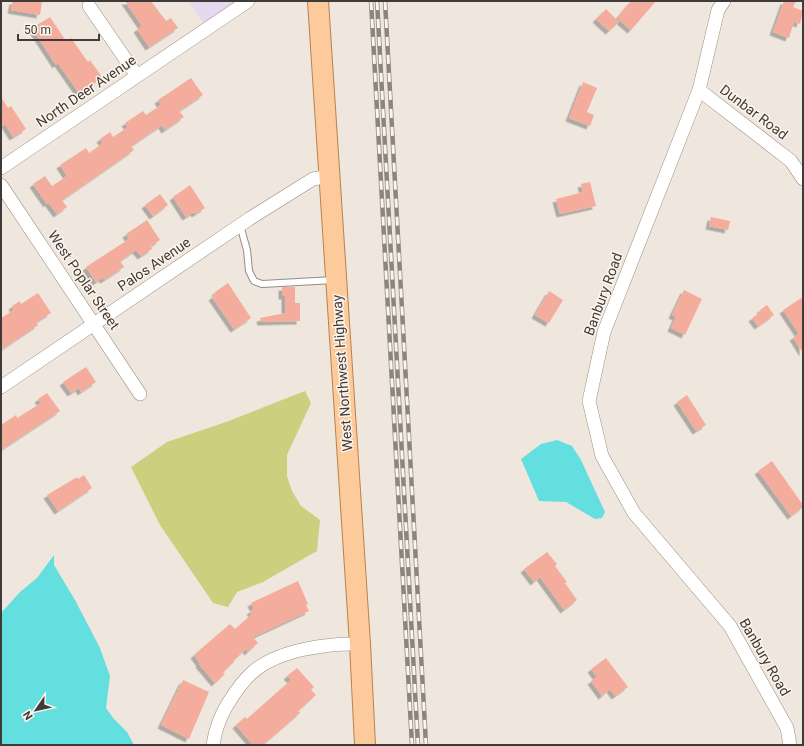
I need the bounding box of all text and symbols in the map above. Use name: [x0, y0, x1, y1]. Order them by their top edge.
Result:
scale bar: [18, 16, 99, 42]
text: 50 m: [24, 23, 51, 37]
street label: North Deer Avenue: [33, 52, 139, 130]
street label: Dunbar Road: [717, 81, 791, 143]
street label: West Poplar Street: [45, 228, 123, 333]
street label: Palos Avenue: [115, 234, 193, 294]
street label: Banbury Road: [581, 251, 625, 337]
street label: West Northwest Highway: [329, 294, 355, 452]
street label: Banbury Road: [736, 615, 794, 699]
north arrow: [16, 690, 56, 730]
text: N: [20, 708, 36, 722]

